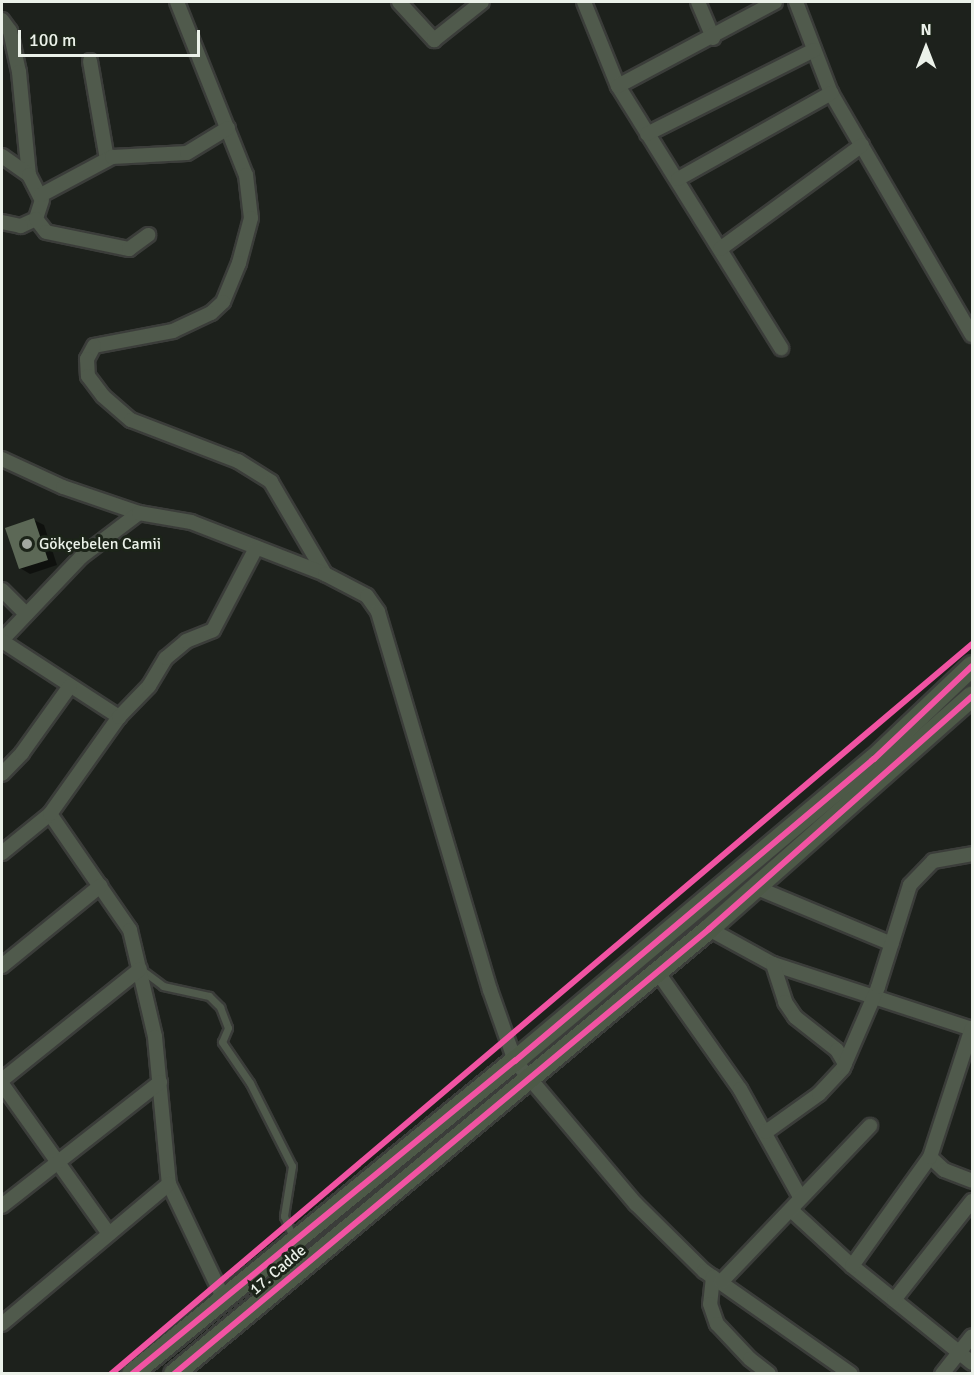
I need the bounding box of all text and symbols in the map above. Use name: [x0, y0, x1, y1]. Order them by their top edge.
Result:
scale bar: [21, 18, 202, 56]
north arrow: [896, 18, 956, 78]
text: N: [920, 20, 932, 40]
text: 100 m: [29, 29, 76, 51]
place label: Gökçebelen Camii: [39, 534, 161, 554]
marker: Gökçebelen Camii: [20, 537, 34, 551]
street label: 17. Cadde: [246, 1241, 310, 1299]

